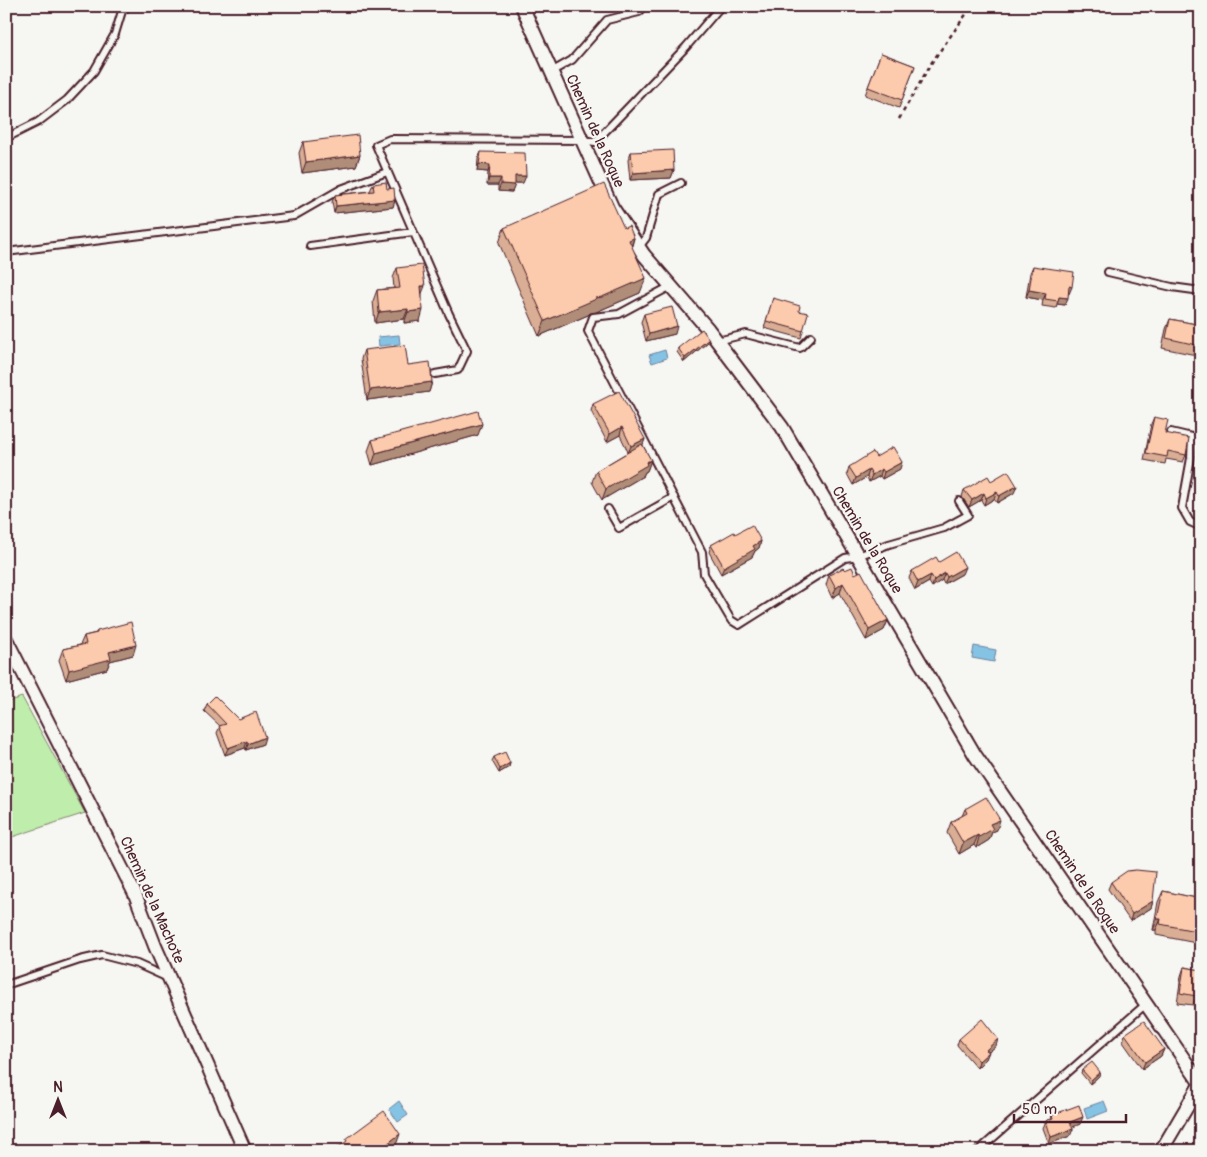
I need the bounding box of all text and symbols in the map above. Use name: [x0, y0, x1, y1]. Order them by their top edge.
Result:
street label: Chemin de la Roque: [562, 72, 629, 191]
street label: Chemin de la Roque: [827, 483, 907, 598]
street label: Chemin de la Roque: [1040, 826, 1124, 938]
street label: Chemin de la Machote: [115, 834, 189, 967]
north arrow: [32, 1074, 82, 1124]
text: N: [53, 1079, 63, 1096]
scale bar: [1014, 1092, 1127, 1124]
text: 50 m: [1022, 1100, 1057, 1119]

